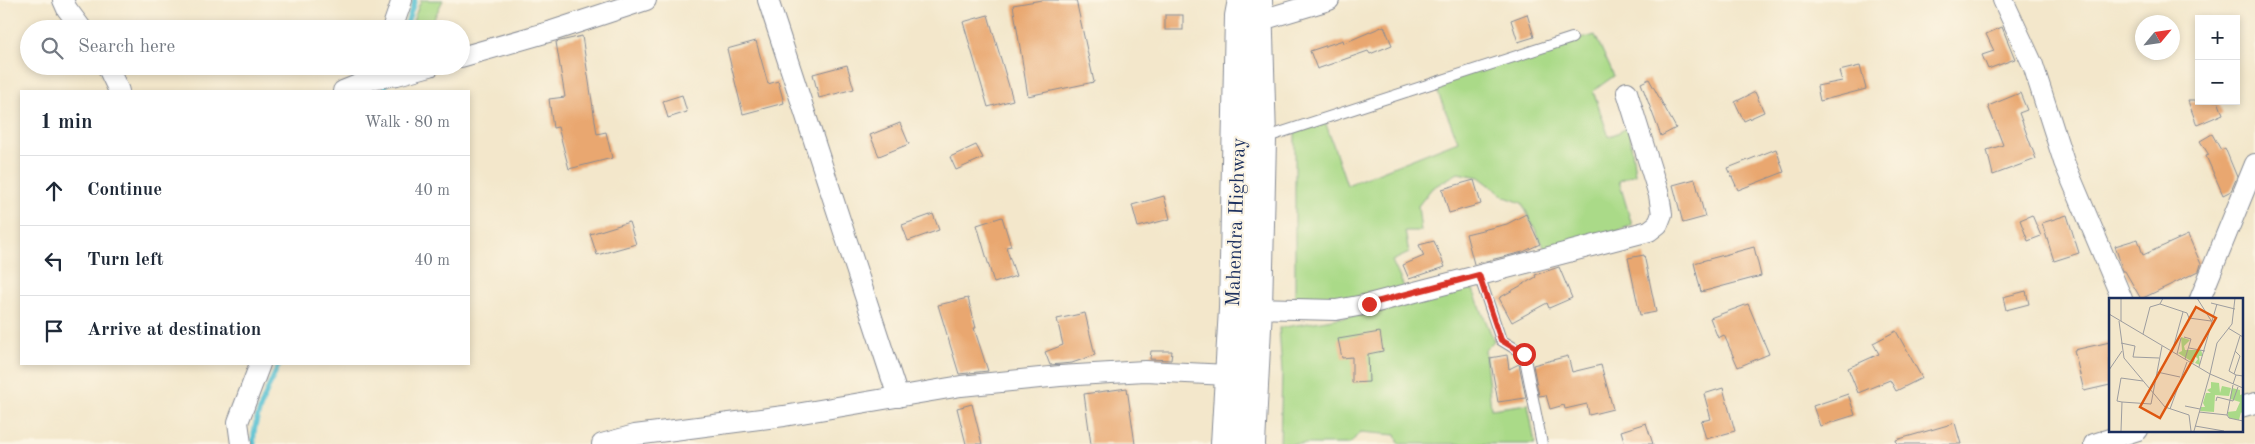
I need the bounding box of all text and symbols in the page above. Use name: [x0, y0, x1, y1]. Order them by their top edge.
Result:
north arrow: [2135, 15, 2180, 60]
map controls: [2195, 15, 2240, 105]
button: +: [2195, 15, 2240, 60]
search box: [20, 20, 470, 75]
icon: search: [38, 34, 66, 62]
text: Search here: [78, 38, 175, 57]
button: −: [2195, 60, 2240, 105]
text: 1 min: [40, 112, 93, 133]
text: Walk · 80 m: [364, 115, 450, 131]
street label: Mahendra Highway: [1224, 137, 1250, 307]
icon: ahead: [40, 177, 68, 205]
text: Continue: [87, 181, 162, 200]
text: 40 m: [414, 183, 450, 199]
icon: left: [40, 247, 68, 275]
text: Turn left: [87, 251, 164, 270]
text: 40 m: [414, 253, 450, 269]
route end: [1358, 293, 1381, 316]
inset map: [2109, 298, 2242, 432]
icon: arrive: [40, 317, 68, 345]
text: Arrive at destination: [87, 321, 261, 340]
route start: [1513, 343, 1536, 366]

